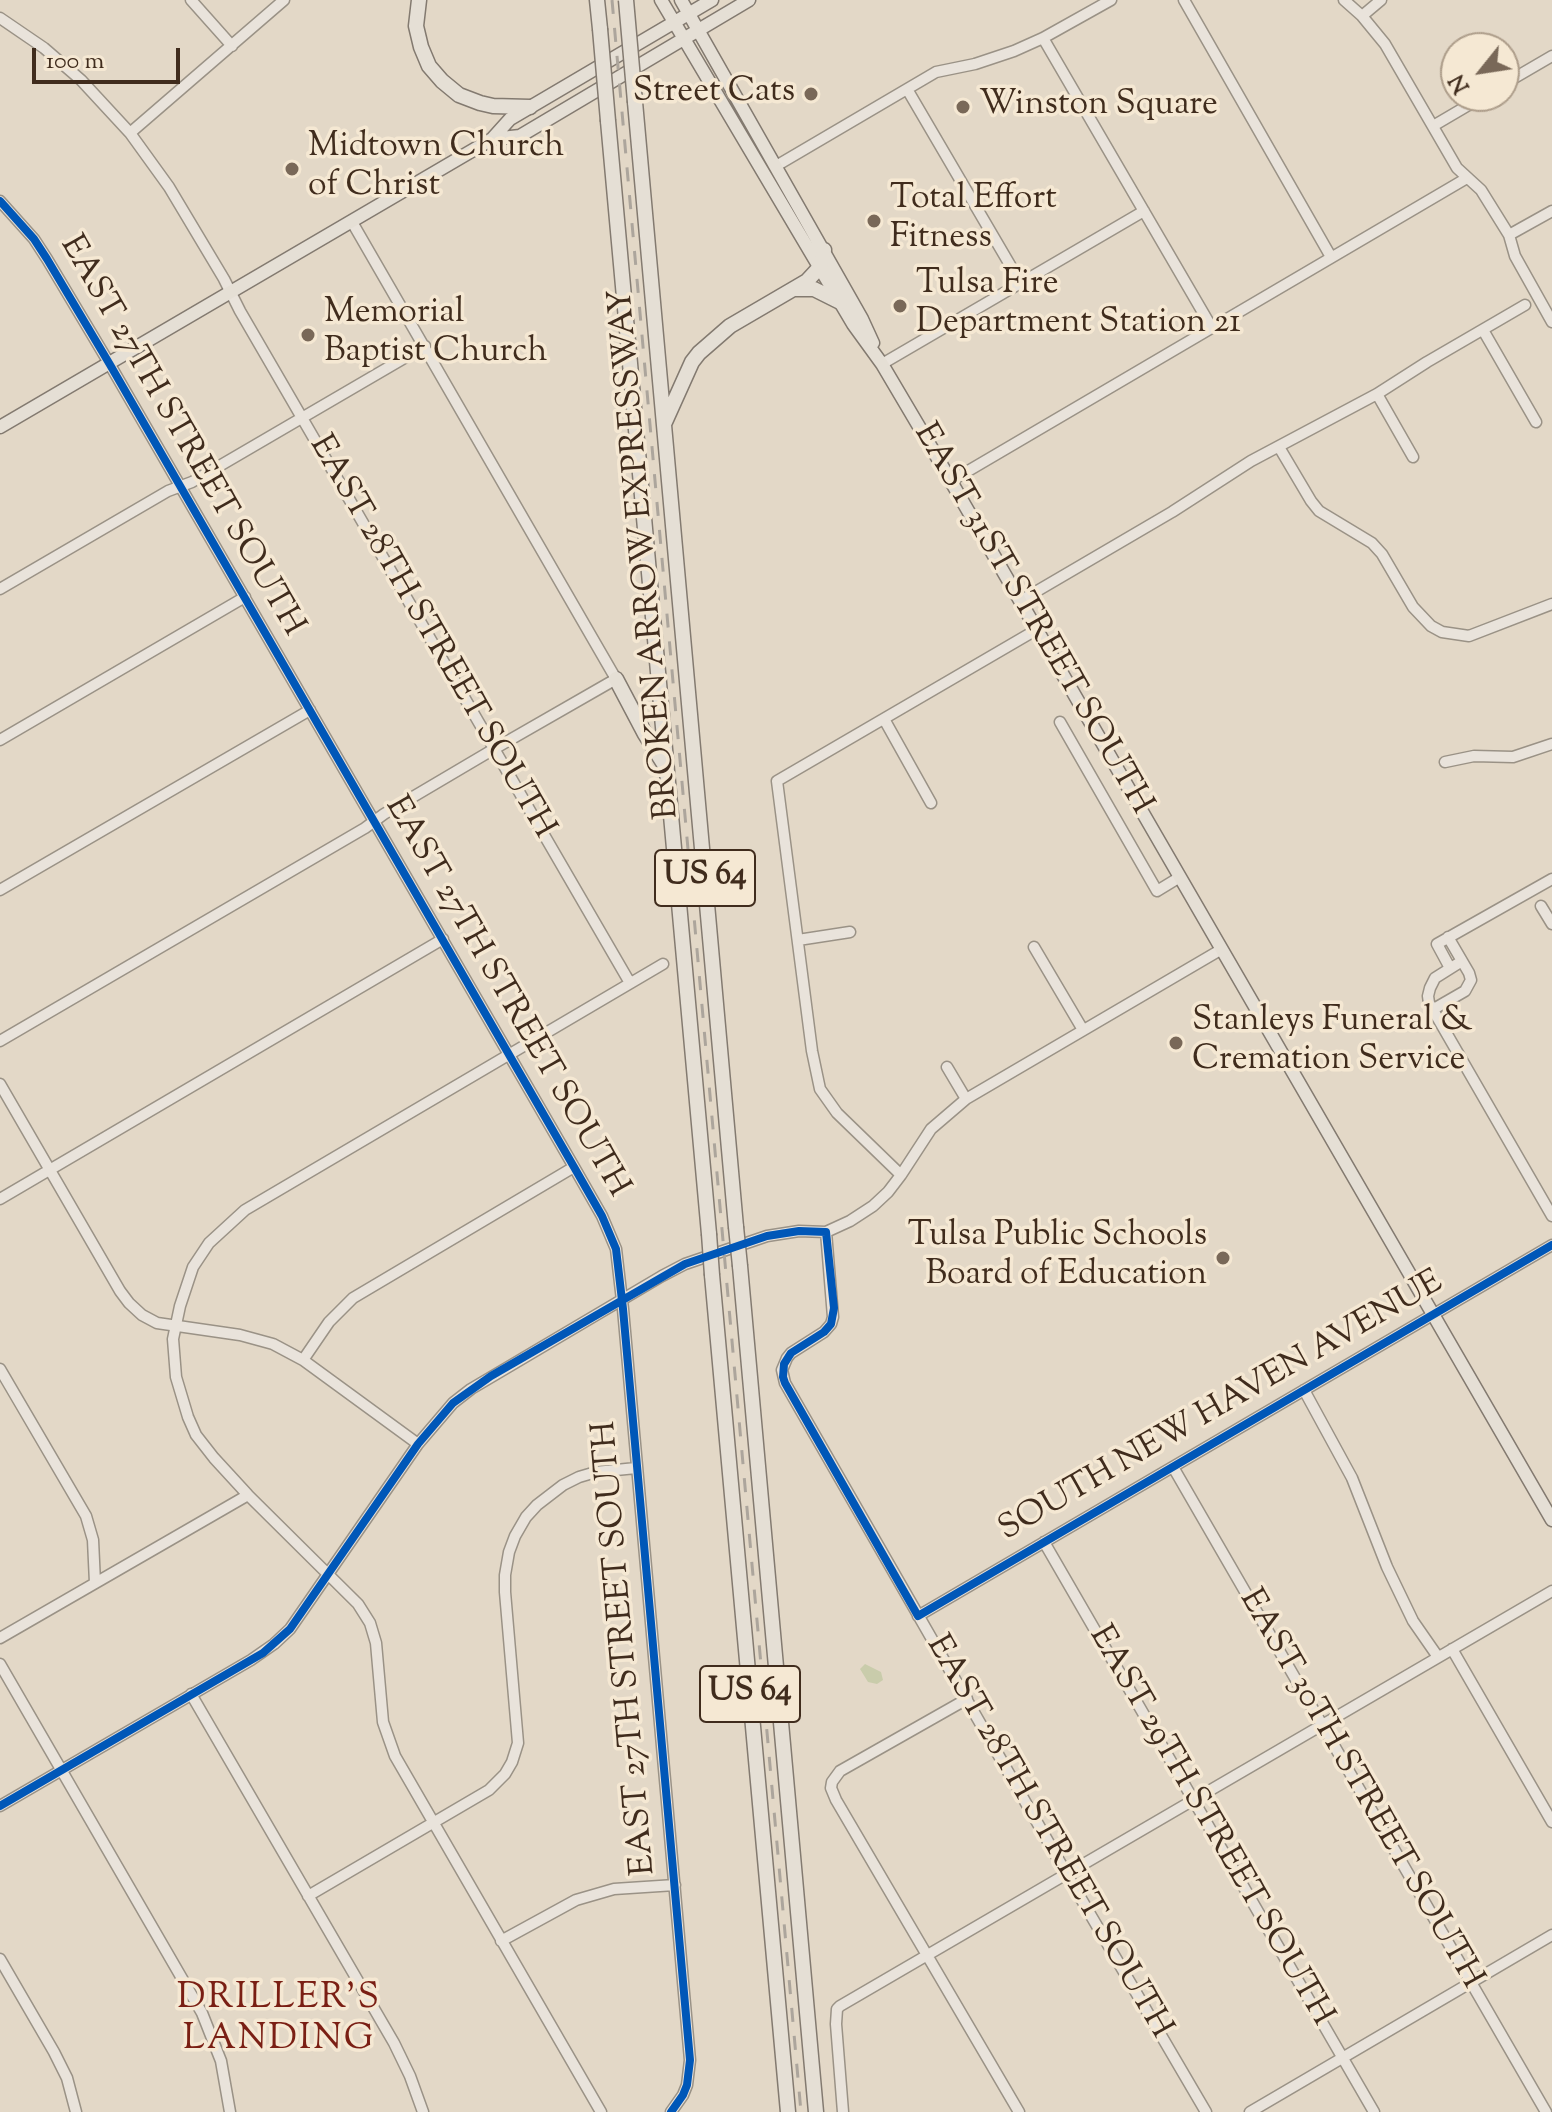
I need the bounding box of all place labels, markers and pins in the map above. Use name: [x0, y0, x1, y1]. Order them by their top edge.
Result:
place label: Street Cats: [633, 74, 795, 114]
marker: Street Cats: [802, 85, 820, 103]
place label: Winston Square: [979, 87, 1218, 127]
marker: Winston Square: [954, 98, 972, 116]
place label: Midtown Church of Christ: [308, 129, 564, 208]
marker: Midtown Church of Christ: [283, 160, 301, 178]
place label: Total Effort Fitness: [890, 181, 1057, 260]
marker: Total Effort Fitness: [865, 212, 883, 230]
place label: Tulsa Fire Department Station 21: [916, 266, 1241, 346]
place label: Memorial Baptist Church: [324, 295, 548, 374]
marker: Tulsa Fire Department Station 21: [891, 297, 909, 315]
marker: Memorial Baptist Church: [299, 326, 317, 344]
place label: Stanleys Funeral & Cremation Service: [1192, 1003, 1473, 1082]
marker: Stanleys Funeral & Cremation Service: [1167, 1034, 1185, 1052]
place label: Tulsa Public Schools Board of Education: [908, 1218, 1207, 1298]
marker: Tulsa Public Schools Board of Education: [1214, 1249, 1232, 1267]

